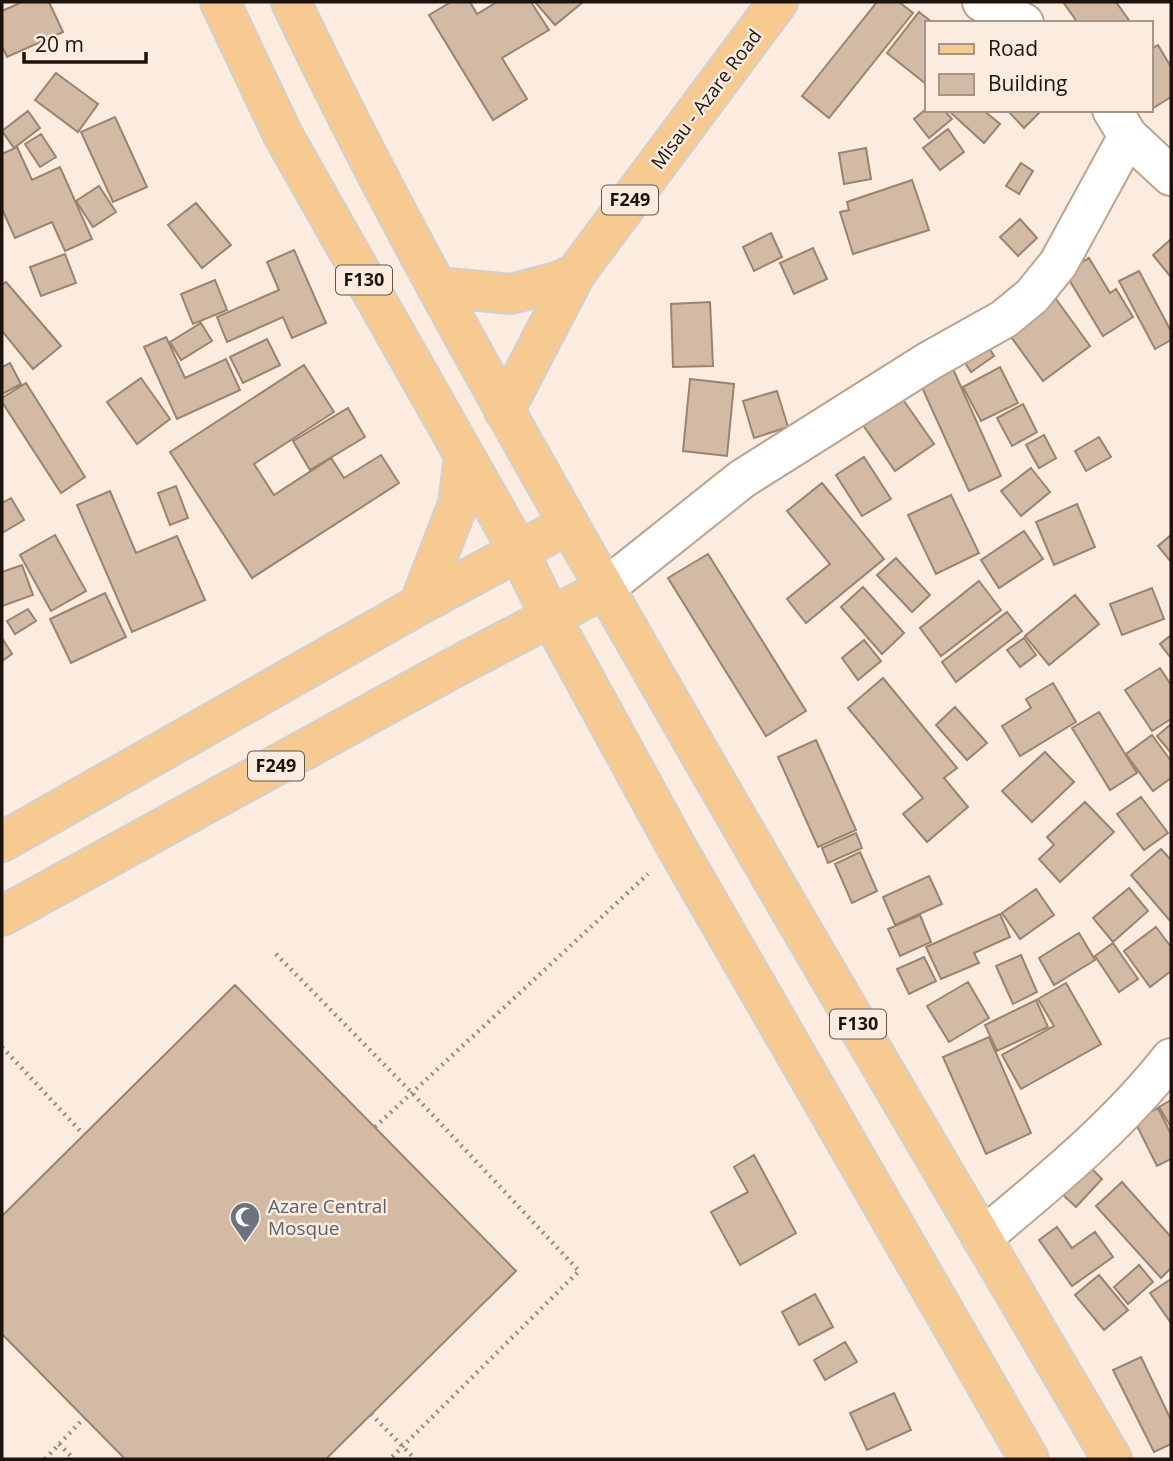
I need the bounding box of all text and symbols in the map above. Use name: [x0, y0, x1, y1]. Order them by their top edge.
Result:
scale bar: [24, 21, 147, 65]
legend: [925, 21, 1152, 112]
street label: Misau - Azare Road: [645, 24, 767, 174]
text: 20 m: [35, 30, 84, 58]
text: Road: [988, 34, 1038, 62]
text: Building: [988, 69, 1067, 97]
road number: F249: [602, 186, 658, 215]
road number: F130: [336, 266, 392, 294]
road number: F249: [248, 752, 304, 780]
road number: F130: [830, 1009, 886, 1038]
place label: Azare Central Mosque: [268, 1193, 387, 1241]
mosque icon: Azare Central Mosque: [228, 1200, 262, 1244]

